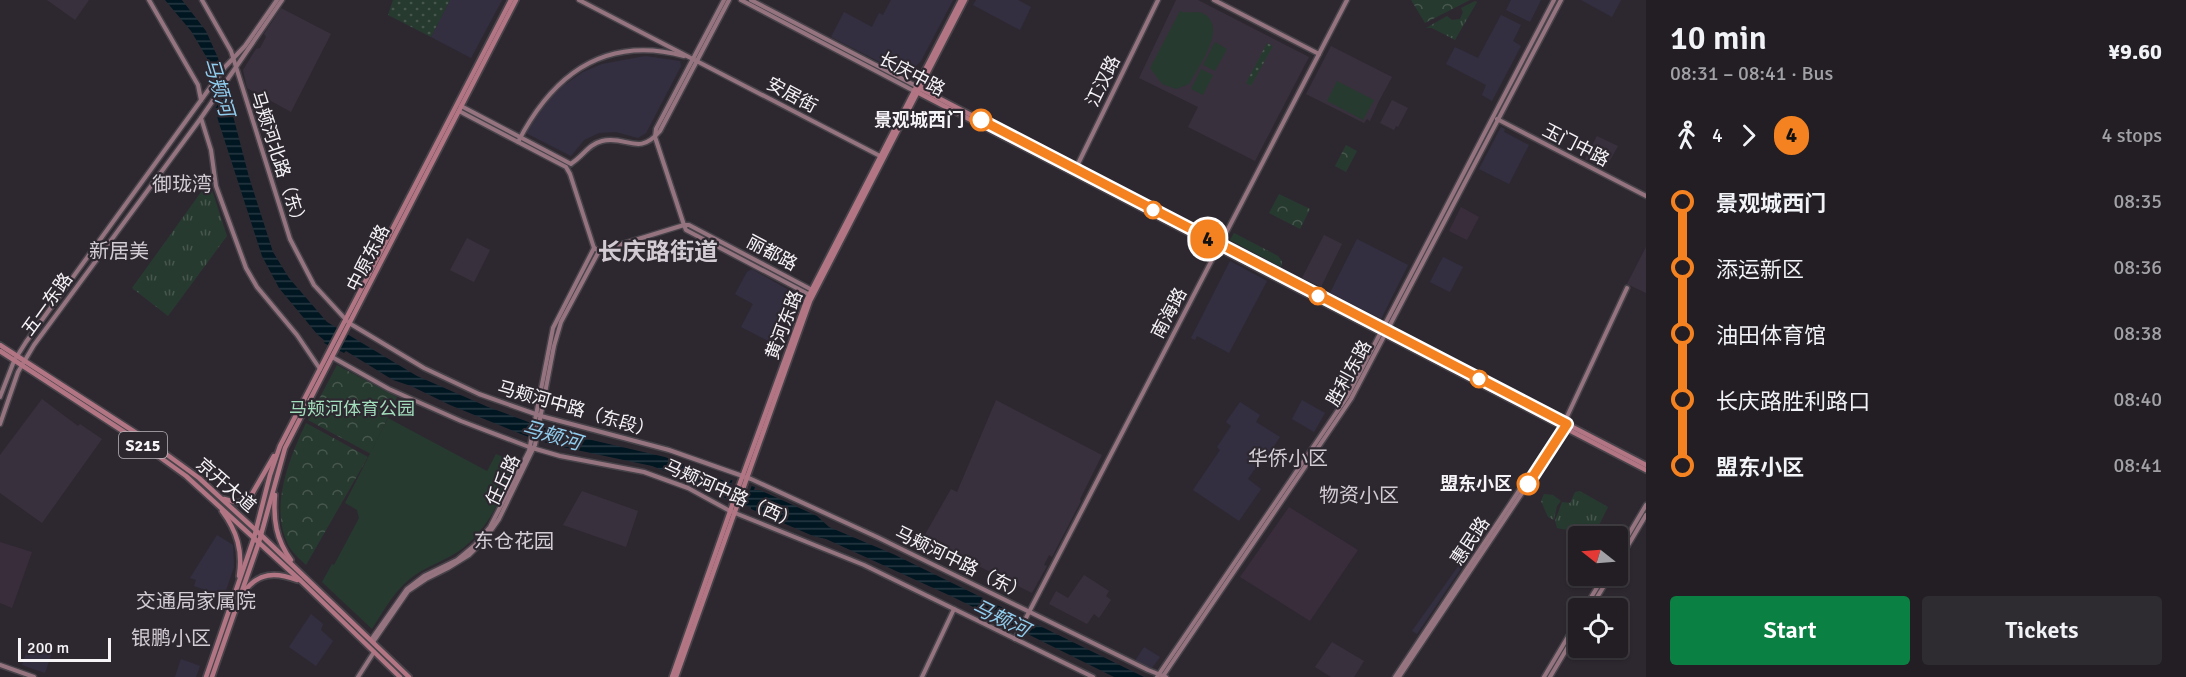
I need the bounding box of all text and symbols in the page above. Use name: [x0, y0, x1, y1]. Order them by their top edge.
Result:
text: 10 min: [1670, 18, 1767, 59]
text: ¥9.60: [2108, 38, 2162, 65]
street label: 长庆中路: [875, 47, 949, 101]
street label: 江汉路: [1081, 52, 1125, 110]
water label: 马颊河: [198, 55, 240, 123]
text: 08:31 – 08:41 · Bus: [1670, 61, 1833, 86]
street label: 安居街: [763, 73, 821, 117]
street label: 马颊河北路（东）: [246, 88, 312, 232]
place label: 景观城西门: [874, 109, 964, 131]
marker: 景观城西门: [970, 109, 992, 131]
street label: 玉门中路: [1539, 119, 1613, 171]
icon: walk: [1670, 119, 1703, 152]
icon: forward: [1732, 119, 1765, 152]
text: 4: [1786, 122, 1797, 148]
text: 4: [1712, 123, 1723, 148]
text: 4 stops: [2101, 123, 2162, 148]
district label: 御珑湾: [152, 172, 212, 197]
text: 08:35: [2113, 189, 2162, 214]
text: 景观城西门: [1716, 190, 1826, 217]
unlabelled marker: [1144, 201, 1162, 219]
line badge: 4: [1188, 220, 1228, 258]
street label: 中原东路: [342, 221, 394, 295]
text: 4: [1202, 226, 1214, 252]
street label: 丽都路: [743, 231, 801, 275]
district label: 长庆路街道: [598, 237, 718, 267]
district label: 新居美: [89, 239, 149, 264]
text: 08:36: [2113, 255, 2162, 280]
text: 添运新区: [1716, 256, 1804, 283]
street label: 五一东路: [17, 268, 77, 340]
street label: 南海路: [1147, 284, 1191, 342]
street label: 黄河东路: [761, 287, 807, 363]
unlabelled marker: [1309, 287, 1327, 305]
text: 08:38: [2113, 321, 2162, 346]
text: 油田体育馆: [1716, 322, 1826, 349]
street label: 胜利东路: [1322, 336, 1376, 410]
unlabelled marker: [1470, 370, 1488, 388]
street label: 马颊河中路（东段）: [495, 376, 657, 442]
text: 08:40: [2113, 387, 2162, 412]
text: 长庆路胜利路口: [1716, 388, 1870, 415]
park label: 马颊河体育公园: [289, 398, 415, 420]
water label: 马颊河: [520, 415, 584, 455]
road number: S215: [119, 432, 167, 458]
district label: 华侨小区: [1248, 446, 1328, 471]
street label: 任丘路: [481, 451, 525, 509]
street label: 京开大道: [192, 453, 260, 517]
text: 08:41: [2113, 453, 2162, 478]
text: 盟东小区: [1716, 454, 1804, 481]
street label: 马颊河中路（西）: [661, 455, 801, 533]
place label: 盟东小区: [1440, 473, 1512, 495]
marker: 盟东小区: [1517, 473, 1539, 495]
district label: 物资小区: [1319, 483, 1399, 508]
street label: 惠民路: [1446, 512, 1494, 570]
street label: 马颊河中路（东）: [891, 522, 1031, 604]
north arrow: [1568, 526, 1628, 586]
map controls: [1568, 526, 1628, 658]
district label: 东仓花园: [474, 529, 554, 554]
district label: 交通局家属院: [136, 589, 256, 614]
water label: 马颊河: [968, 594, 1037, 645]
button: Start: [1670, 596, 1910, 665]
button: Tickets: [1922, 596, 2162, 665]
button: locate: [1568, 598, 1628, 658]
district label: 银鹏小区: [131, 626, 211, 651]
scale bar: [18, 635, 111, 662]
text: 200 m: [27, 638, 69, 658]

